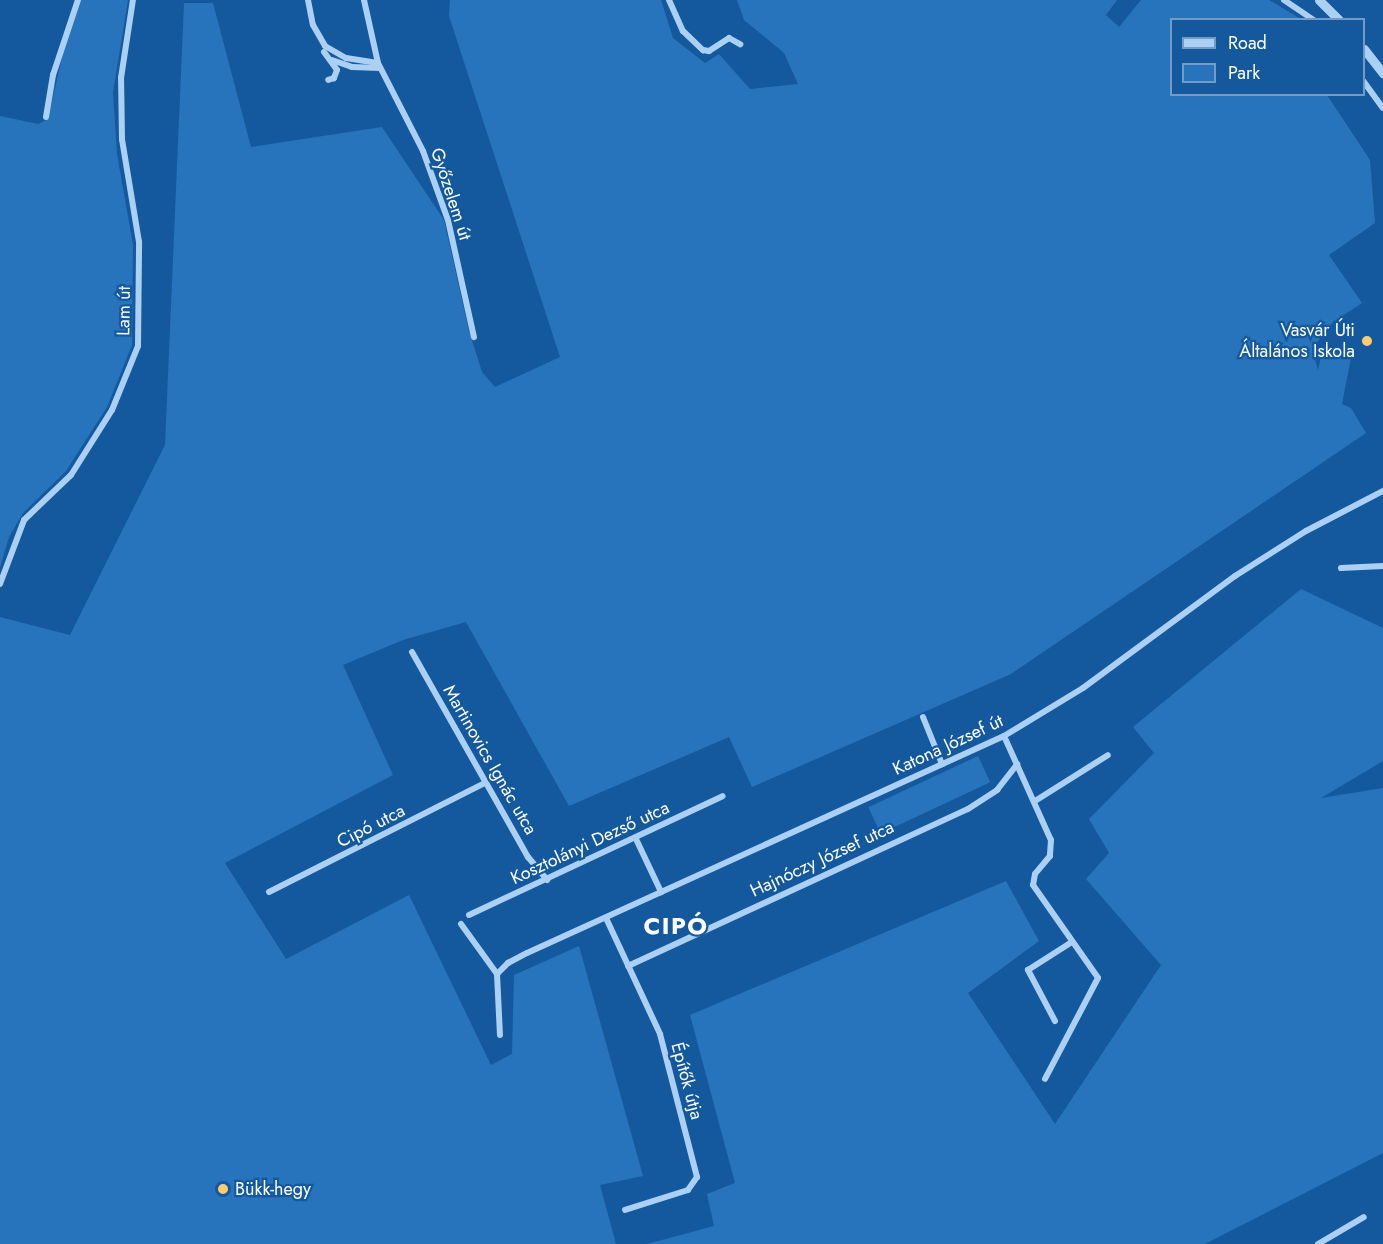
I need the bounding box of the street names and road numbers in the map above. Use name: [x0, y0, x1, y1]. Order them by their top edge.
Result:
street label: Győzelem út: [426, 145, 476, 243]
street label: Lam út: [113, 286, 135, 336]
street label: Martinovics Ignác utca: [438, 681, 542, 839]
street label: Katona József út: [889, 710, 1007, 780]
street label: Kosztolányi Dezső utca: [507, 797, 673, 889]
street label: Cipó utca: [333, 800, 409, 852]
street label: Hajnóczy József utca: [747, 816, 897, 902]
street label: Építők útja: [666, 1040, 708, 1122]

